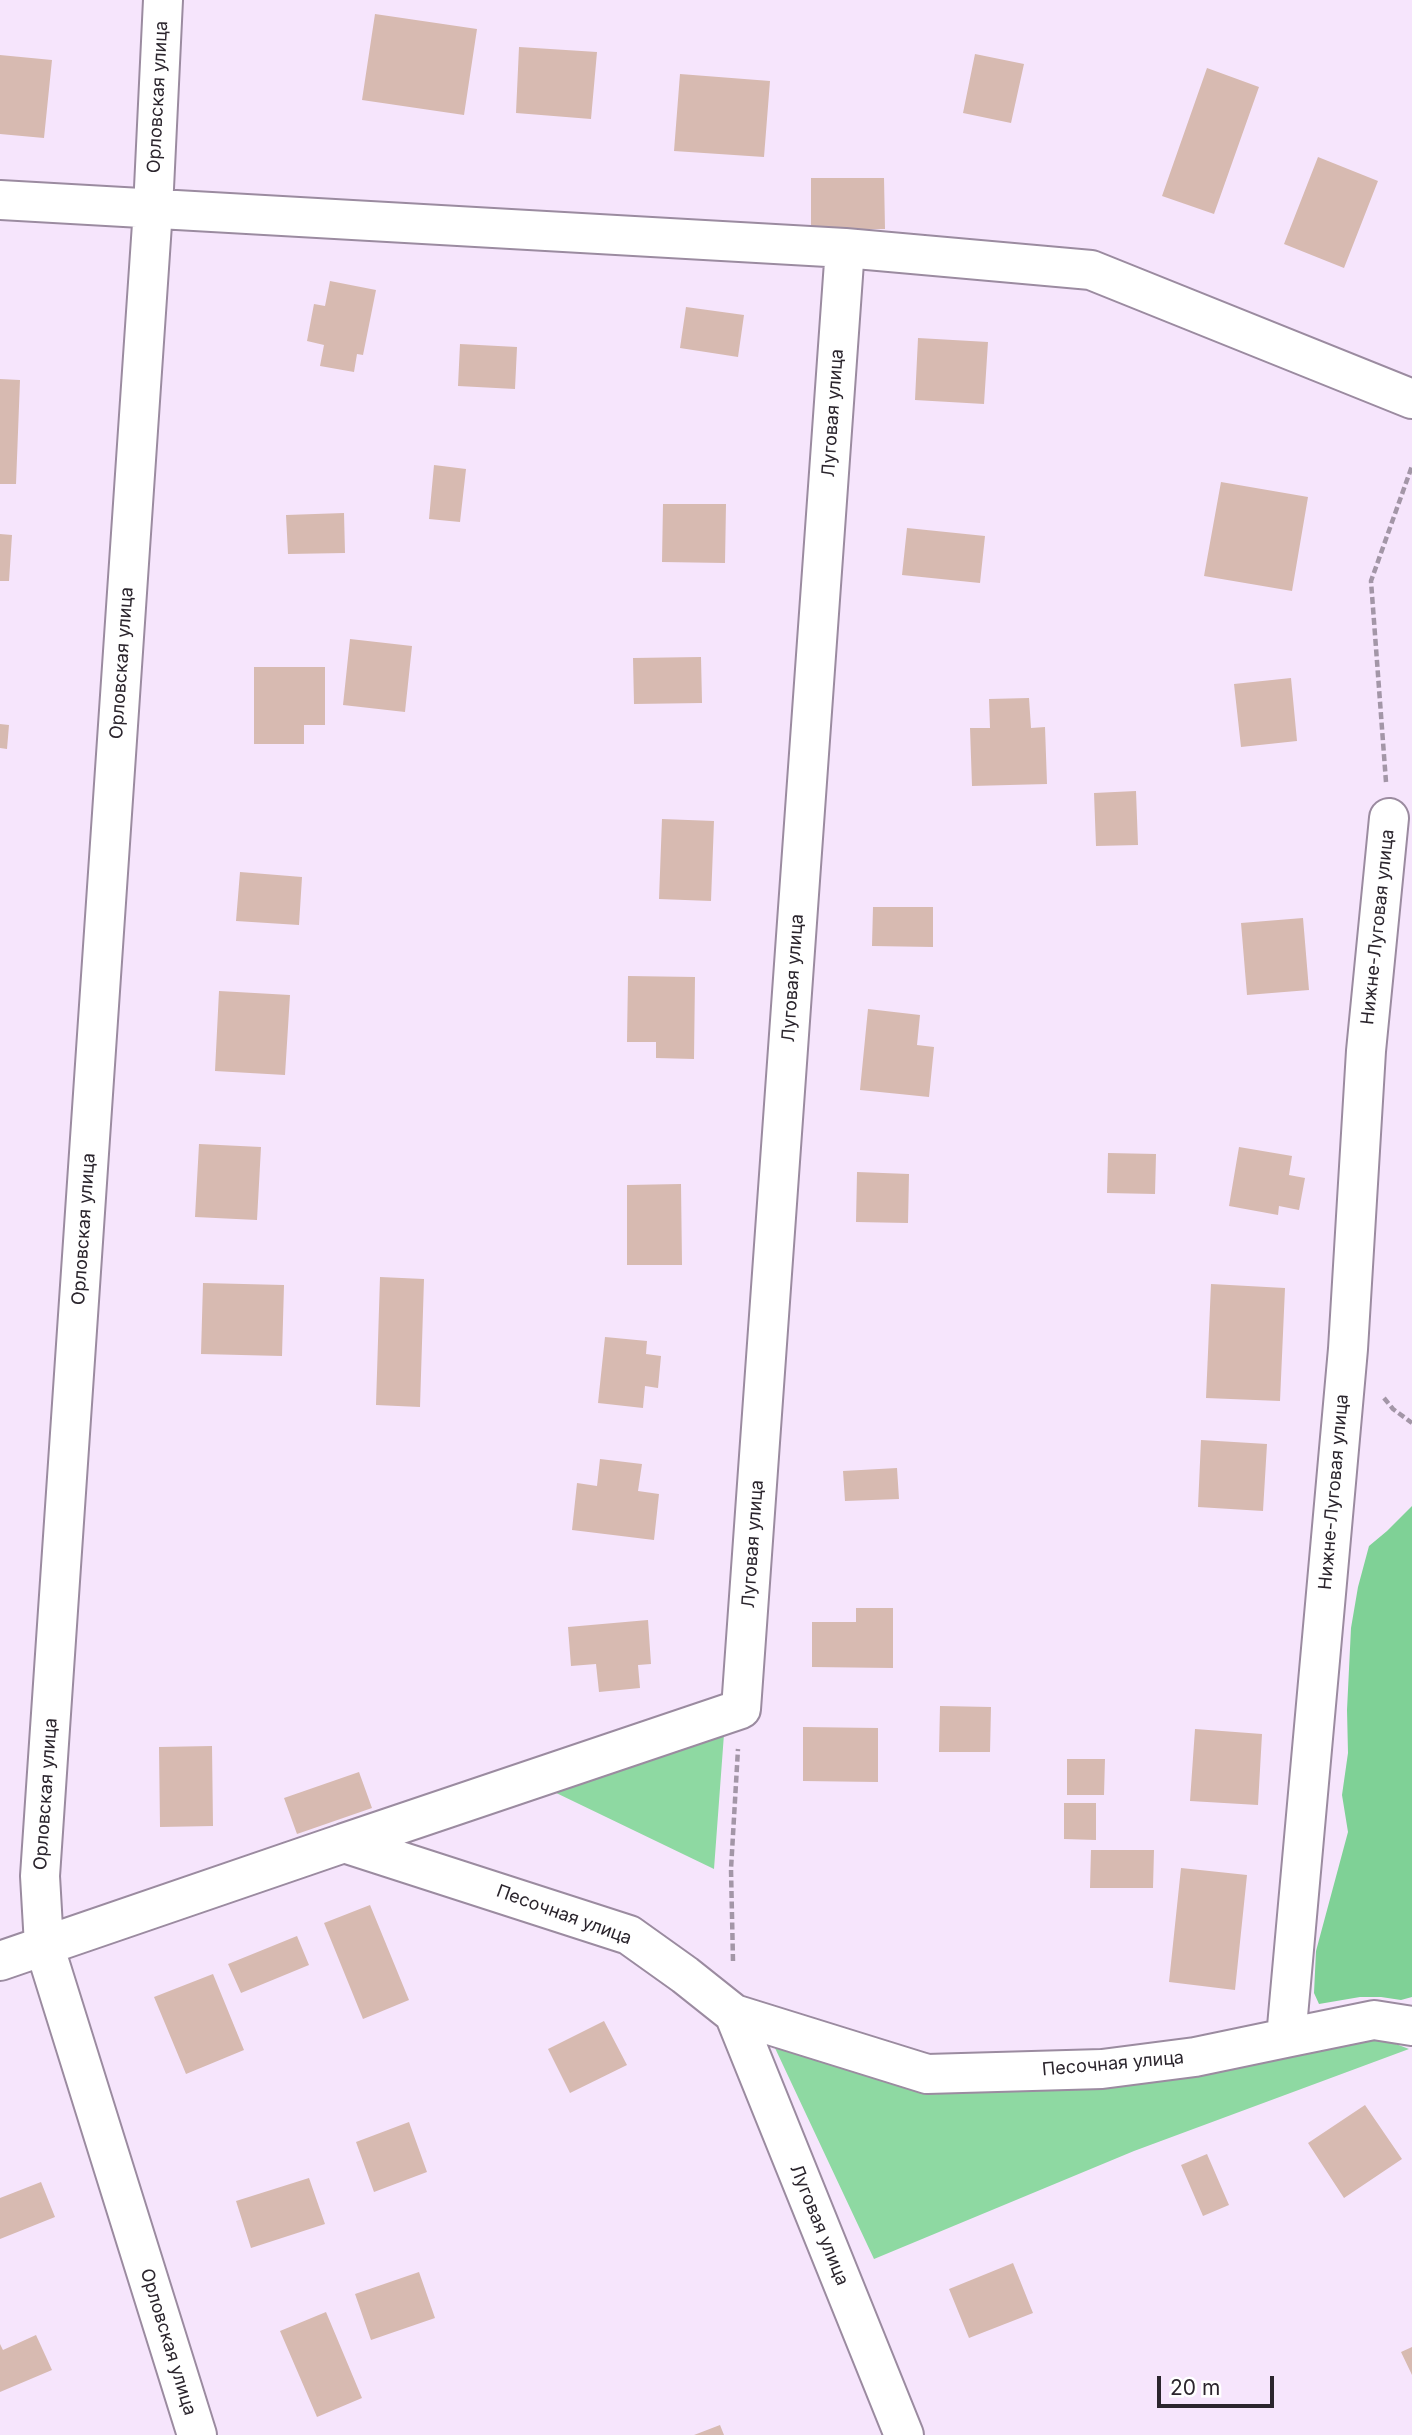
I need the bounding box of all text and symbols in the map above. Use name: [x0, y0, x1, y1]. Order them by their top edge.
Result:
street label: Орловская улица: [143, 20, 173, 174]
street label: Луговая улица: [818, 348, 848, 478]
street label: Орловская улица: [106, 586, 138, 740]
street label: Нижне-Луговая улица: [1357, 828, 1399, 1026]
street label: Луговая улица: [778, 913, 808, 1043]
street label: Орловская улица: [68, 1152, 100, 1306]
street label: Нижне-Луговая улица: [1315, 1393, 1353, 1591]
street label: Луговая улица: [738, 1479, 768, 1609]
street label: Орловская улица: [30, 1717, 62, 1871]
street label: Песочная улица: [493, 1880, 635, 1950]
street label: Песочная улица: [1041, 2047, 1185, 2081]
street label: Луговая улица: [785, 2161, 853, 2289]
street label: Орловская улица: [135, 2266, 201, 2418]
scale bar: [1160, 2362, 1277, 2406]
text: 20 m: [1170, 2375, 1220, 2400]

